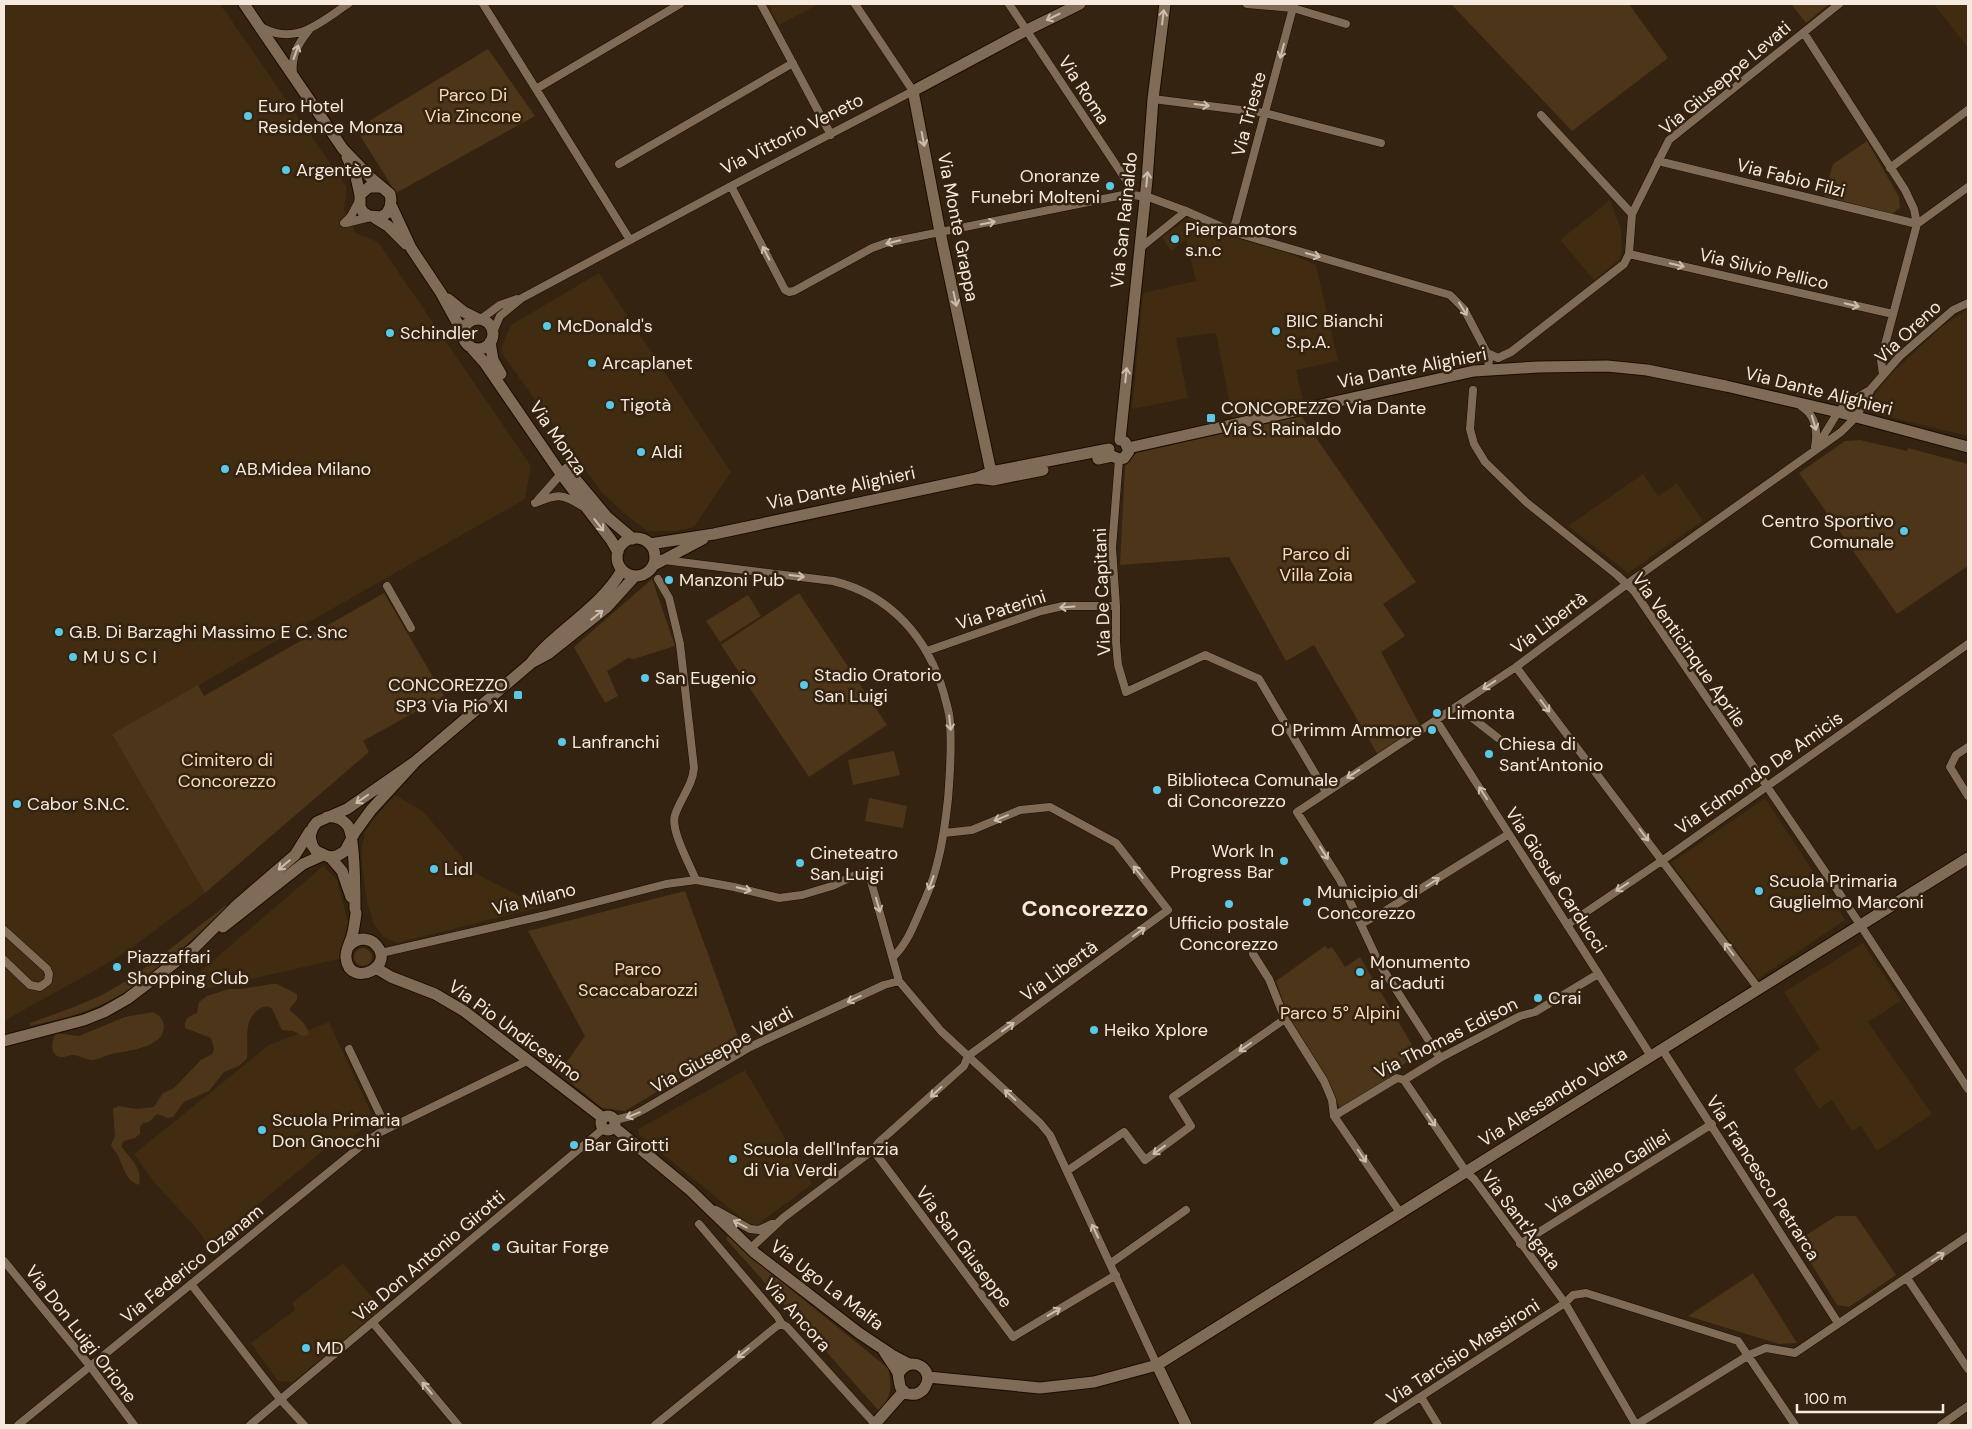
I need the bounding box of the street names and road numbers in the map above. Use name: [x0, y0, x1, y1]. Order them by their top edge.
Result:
street label: Via Giuseppe Levati: [1654, 16, 1796, 140]
street label: Via Roma: [1053, 51, 1115, 129]
street label: Via Trieste: [1226, 69, 1272, 159]
street label: Via Vittorio Veneto: [717, 88, 867, 180]
street label: Via Monte Grappa: [932, 150, 984, 304]
street label: Via San Rainaldo: [1105, 151, 1143, 289]
street label: Via Fabio Filzi: [1734, 153, 1848, 203]
street label: Via Silvio Pellico: [1697, 242, 1831, 296]
street label: Via Oreno: [1870, 295, 1946, 369]
street label: Via Dante Alighieri: [1335, 342, 1489, 394]
street label: Via Dante Alighieri: [1743, 361, 1895, 421]
street label: Via Monza: [524, 396, 592, 480]
street label: Via Dante Alighieri: [764, 461, 918, 515]
street label: Via De Capitani: [1088, 528, 1116, 656]
street label: Via Venticinque Aprile: [1626, 568, 1752, 732]
street label: Via Paterini: [953, 584, 1049, 636]
street label: Via Libertà: [1506, 586, 1592, 660]
street label: Via Edmondo De Amicis: [1670, 706, 1848, 840]
street label: Via Giosuè Carducci: [1500, 802, 1612, 958]
street label: Via Milano: [490, 877, 578, 921]
street label: Via Libertà: [1016, 935, 1102, 1007]
street label: Via Pio Undicesimo: [443, 974, 587, 1088]
street label: Via Thomas Edison: [1370, 992, 1522, 1084]
street label: Via Giuseppe Verdi: [647, 1001, 797, 1099]
street label: Via Alessandro Volta: [1474, 1042, 1632, 1152]
street label: Via Francesco Petrarca: [1701, 1091, 1825, 1265]
street label: Via Galileo Galilei: [1541, 1124, 1675, 1220]
street label: Via Sant'Agata: [1476, 1165, 1566, 1275]
street label: Via San Giuseppe: [910, 1181, 1018, 1313]
street label: Via Don Antonio Girotti: [348, 1185, 510, 1327]
street label: Via Federico Ozanam: [116, 1199, 268, 1329]
street label: Via Ugo La Malfa: [765, 1234, 889, 1336]
street label: Via Don Luigi Orione: [20, 1260, 142, 1408]
street label: Via Ancora: [758, 1273, 836, 1357]
street label: Via Tarcisio Massironi: [1382, 1293, 1544, 1411]

